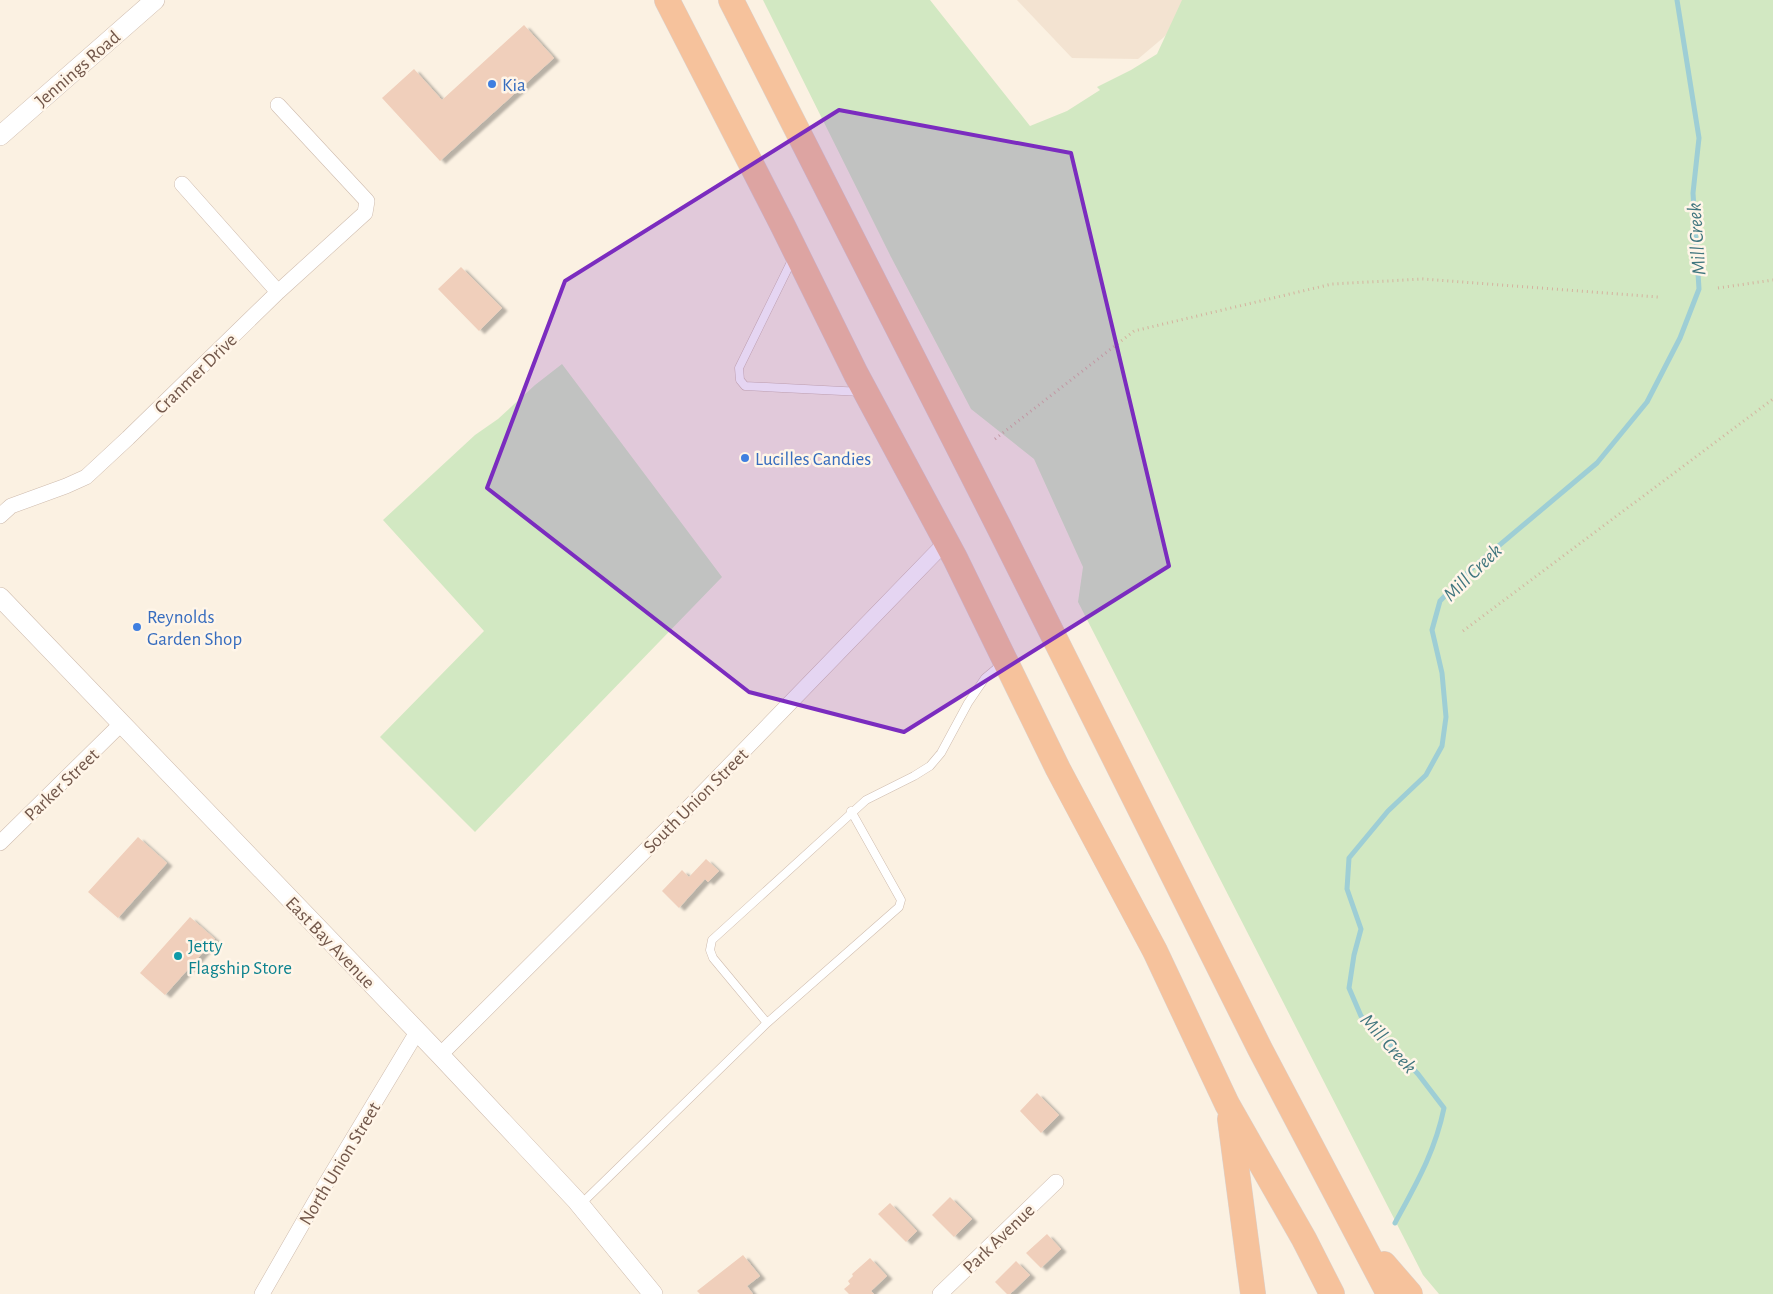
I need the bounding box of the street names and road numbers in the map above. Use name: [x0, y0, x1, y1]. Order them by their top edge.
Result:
street label: Jennings Road: [32, 27, 124, 111]
street label: Cranmer Drive: [151, 330, 241, 418]
street label: Parker Street: [21, 745, 103, 825]
street label: South Union Street: [640, 745, 752, 857]
street label: East Bay Avenue: [282, 894, 378, 992]
street label: North Union Street: [296, 1099, 384, 1229]
street label: Park Avenue: [960, 1201, 1038, 1278]

